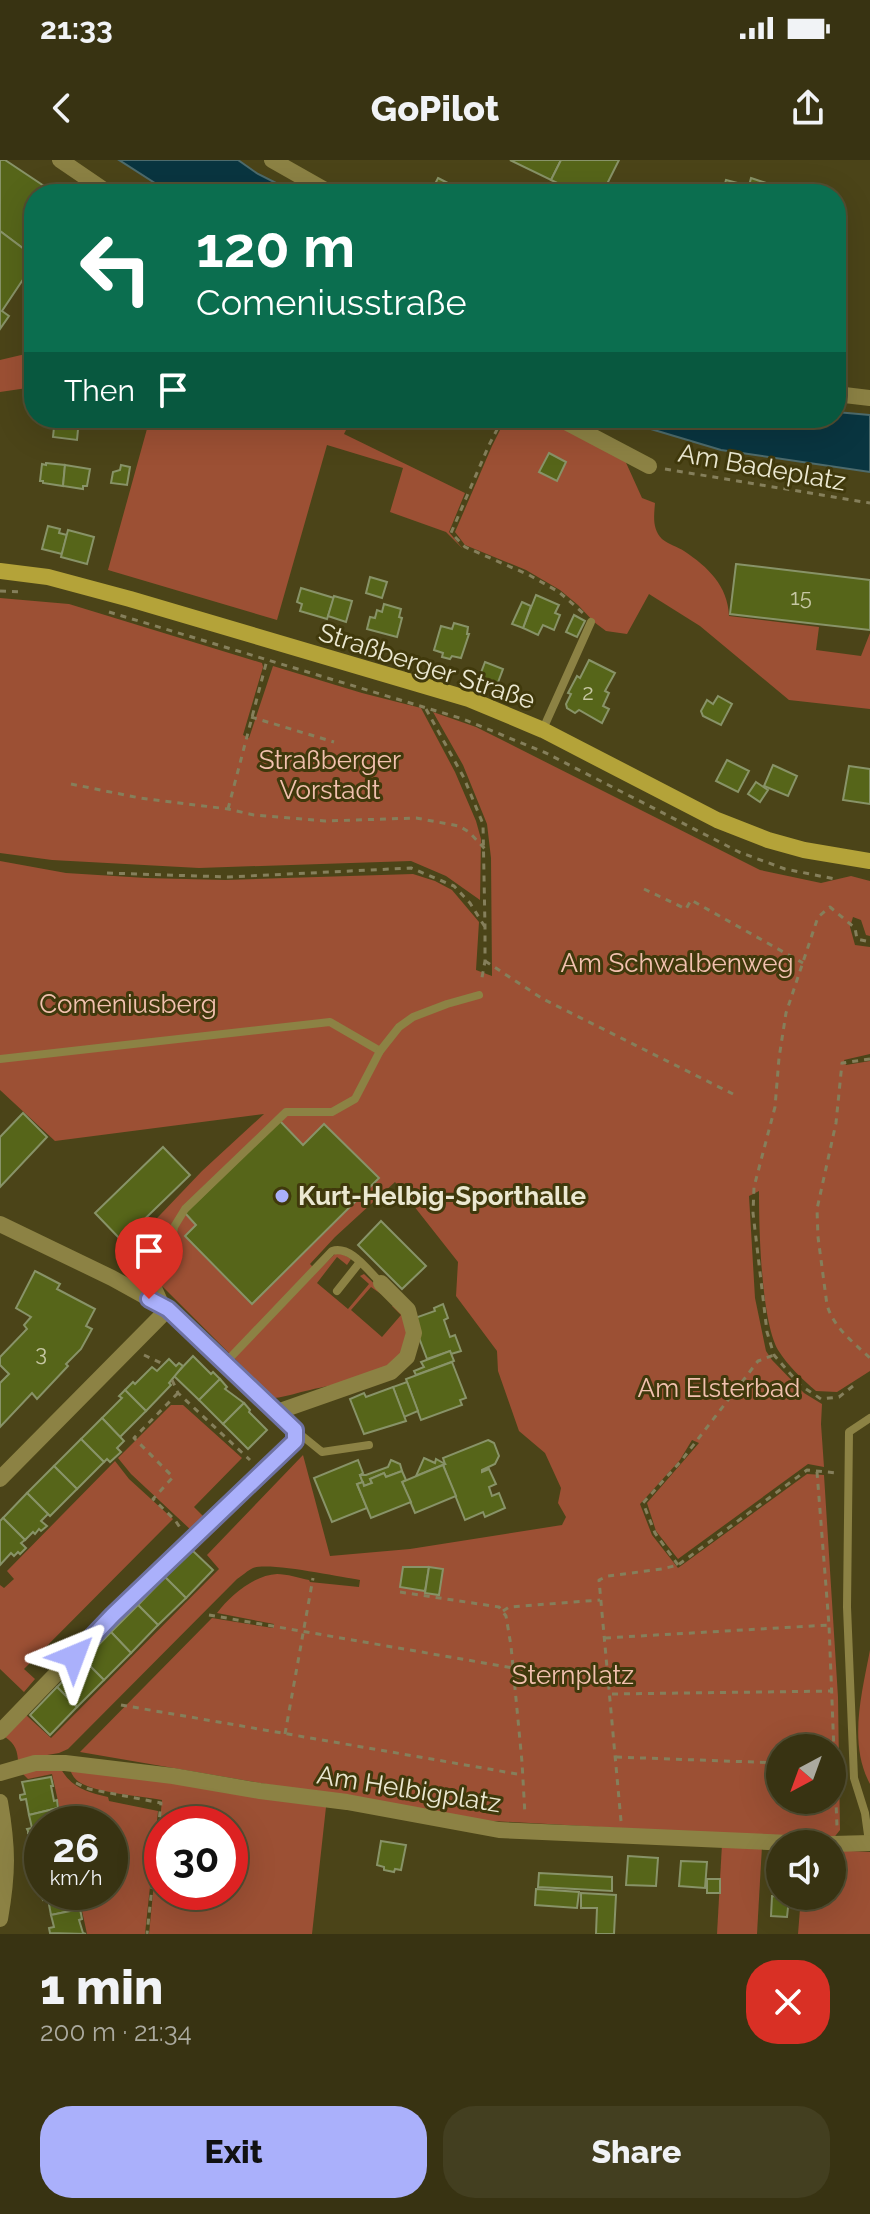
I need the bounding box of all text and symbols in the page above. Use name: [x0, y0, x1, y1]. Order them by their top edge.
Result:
text: 21:33: [40, 11, 113, 46]
icon: back: [40, 86, 84, 130]
icon: share: [786, 86, 830, 130]
text: GoPilot: [371, 87, 499, 129]
text: 120 m: [196, 214, 355, 280]
icon: left: [64, 216, 168, 320]
text: Comeniusstraße: [196, 281, 467, 323]
icon: arrive: [151, 368, 195, 412]
text: Then: [64, 373, 135, 408]
street label: Am Badeplatz: [676, 437, 848, 497]
house number: 15: [790, 584, 812, 610]
street label: Straßberger Straße: [315, 617, 539, 715]
house number: 2: [582, 679, 594, 705]
park label: Straßberger Vorstadt: [259, 745, 401, 805]
park label: Am Schwalbenweg: [560, 948, 794, 978]
park label: Comeniusberg: [39, 989, 217, 1019]
place label: Kurt-Helbig-Sporthalle: [298, 1181, 587, 1211]
marker: Kurt-Helbig-Sporthalle: [273, 1187, 291, 1205]
pin: [115, 1217, 183, 1299]
icon: arrive: [127, 1229, 171, 1273]
house number: 3: [35, 1340, 47, 1366]
park label: Am Elsterbad: [638, 1373, 800, 1403]
position arrow: [32, 1614, 116, 1698]
park label: Sternplatz: [512, 1660, 634, 1690]
north arrow: [766, 1734, 846, 1814]
map controls: [766, 1734, 846, 1910]
street label: Am Helbigplatz: [315, 1760, 503, 1818]
speed limit sign: 30: [144, 1806, 248, 1910]
text: 26: [53, 1824, 99, 1871]
button: sound: [766, 1830, 846, 1910]
text: km/h: [50, 1866, 102, 1890]
text: 1 min: [40, 1959, 163, 2015]
button: close: [746, 1960, 830, 2044]
text: 200 m · 21:34: [40, 2017, 192, 2047]
button: Exit: [40, 2106, 427, 2198]
button: Share: [443, 2106, 830, 2198]

